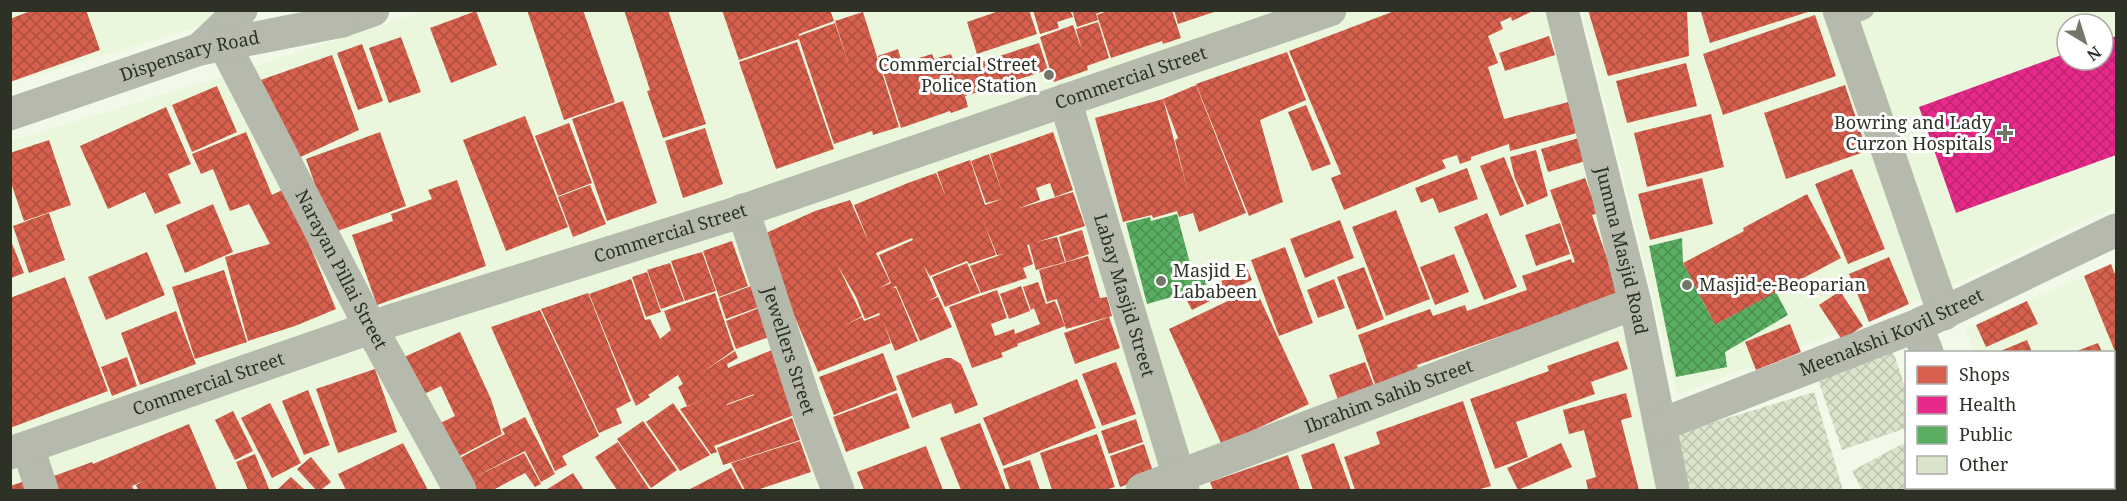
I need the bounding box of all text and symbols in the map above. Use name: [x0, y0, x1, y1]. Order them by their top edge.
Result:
north arrow: [2055, 12, 2115, 72]
street label: Dispensary Road: [116, 25, 261, 87]
street label: Commercial Street: [1051, 40, 1210, 114]
text: N: [2082, 41, 2106, 67]
place label: Commercial Street Police Station: [878, 52, 1037, 97]
marker: Commercial Street Police Station: [1042, 68, 1056, 82]
place label: Bowring and Lady Curzon Hospitals: [1834, 110, 1993, 155]
marker: Bowring and Lady Curzon Hospitals: [1996, 124, 2014, 142]
street label: Jumma Masjid Road: [1590, 163, 1654, 337]
street label: Narayan Pillai Street: [290, 185, 394, 353]
street label: Commercial Street: [591, 197, 750, 268]
street label: Labay Masjid Street: [1089, 210, 1161, 380]
place label: Masjid E Lababeen: [1173, 258, 1258, 303]
place label: Masjid-e-Beoparian: [1699, 272, 1866, 296]
marker: Masjid E Lababeen: [1154, 274, 1168, 288]
marker: Masjid-e-Beoparian: [1680, 278, 1694, 292]
street label: Jewellers Street: [757, 282, 822, 418]
street label: Meenakshi Kovil Street: [1795, 282, 1987, 381]
street label: Commercial Street: [129, 346, 287, 421]
legend: [1905, 351, 2115, 489]
street label: Ibrahim Sahib Street: [1301, 353, 1476, 438]
text: Shops: [1959, 362, 2010, 386]
text: Health: [1959, 392, 2016, 416]
text: Public: [1959, 422, 2013, 446]
text: Other: [1959, 452, 2009, 476]

